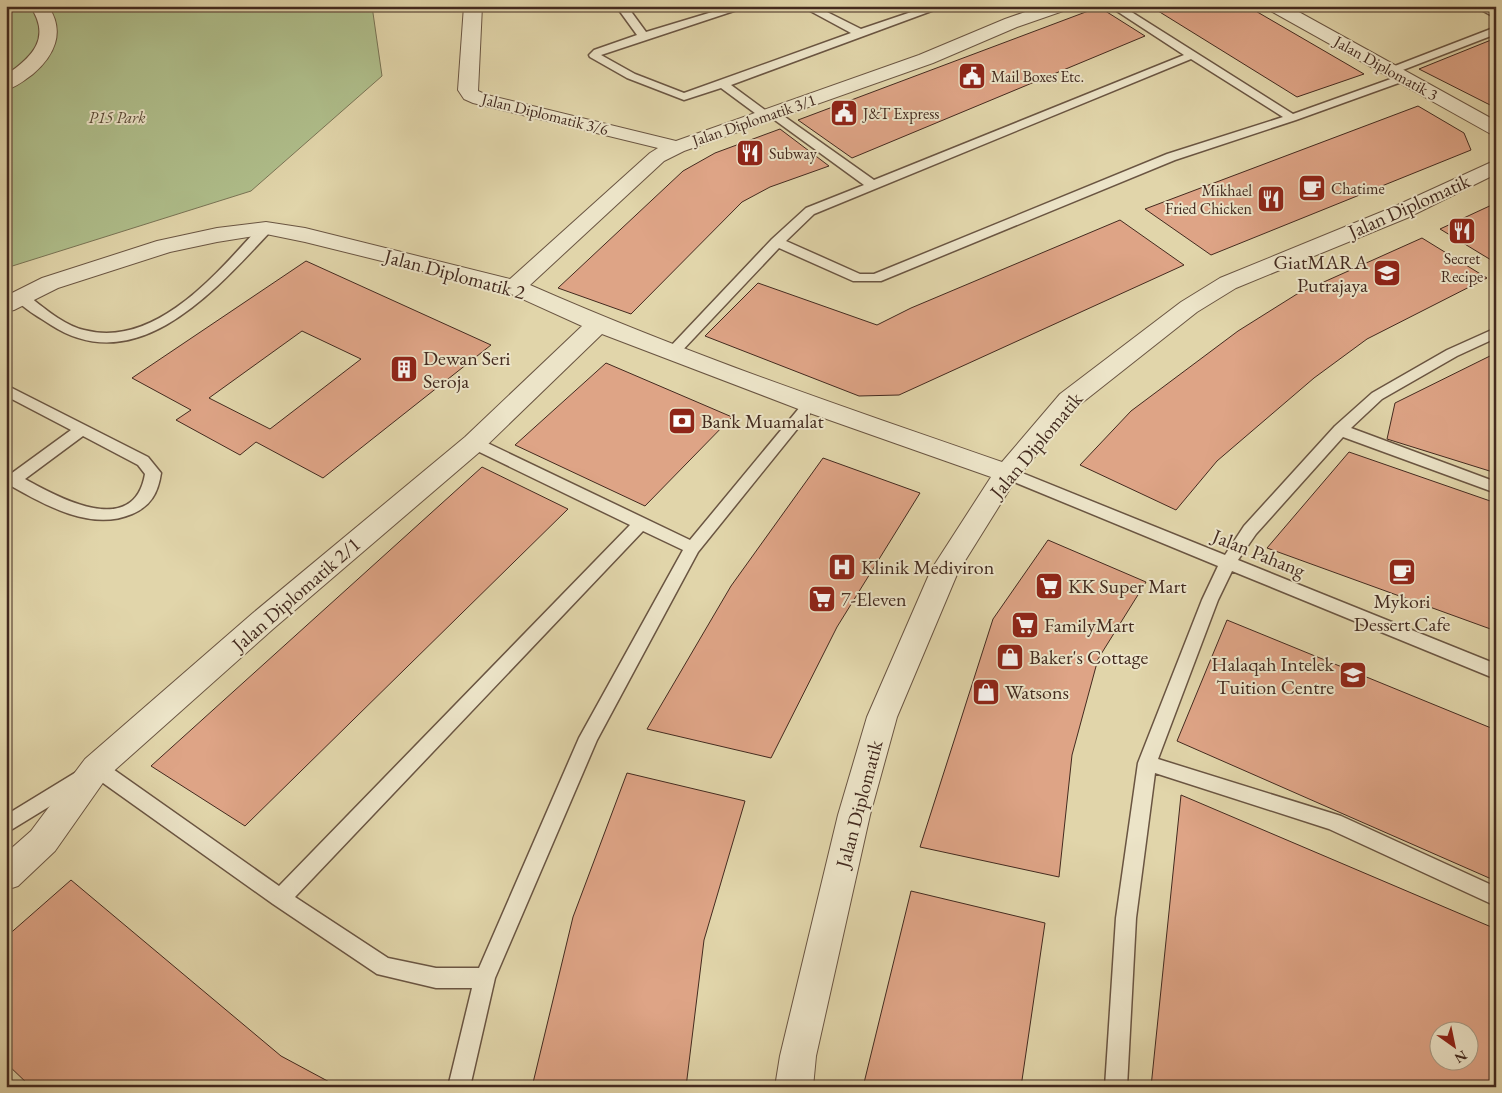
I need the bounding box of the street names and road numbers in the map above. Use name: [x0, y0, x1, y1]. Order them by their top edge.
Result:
street label: Jalan Diplomatik 3: [1329, 30, 1442, 105]
street label: Jalan Diplomatik 3/6: [478, 88, 611, 140]
street label: Jalan Diplomatik 3/1: [687, 89, 819, 152]
street label: Jalan Diplomatik: [1342, 167, 1475, 245]
street label: Jalan Diplomatik 2: [380, 242, 529, 305]
street label: Jalan Diplomatik: [983, 386, 1088, 505]
street label: Jalan Pahang: [1207, 522, 1309, 583]
street label: Jalan Diplomatik 2/1: [225, 531, 366, 658]
street label: Jalan Diplomatik: [829, 737, 889, 873]

